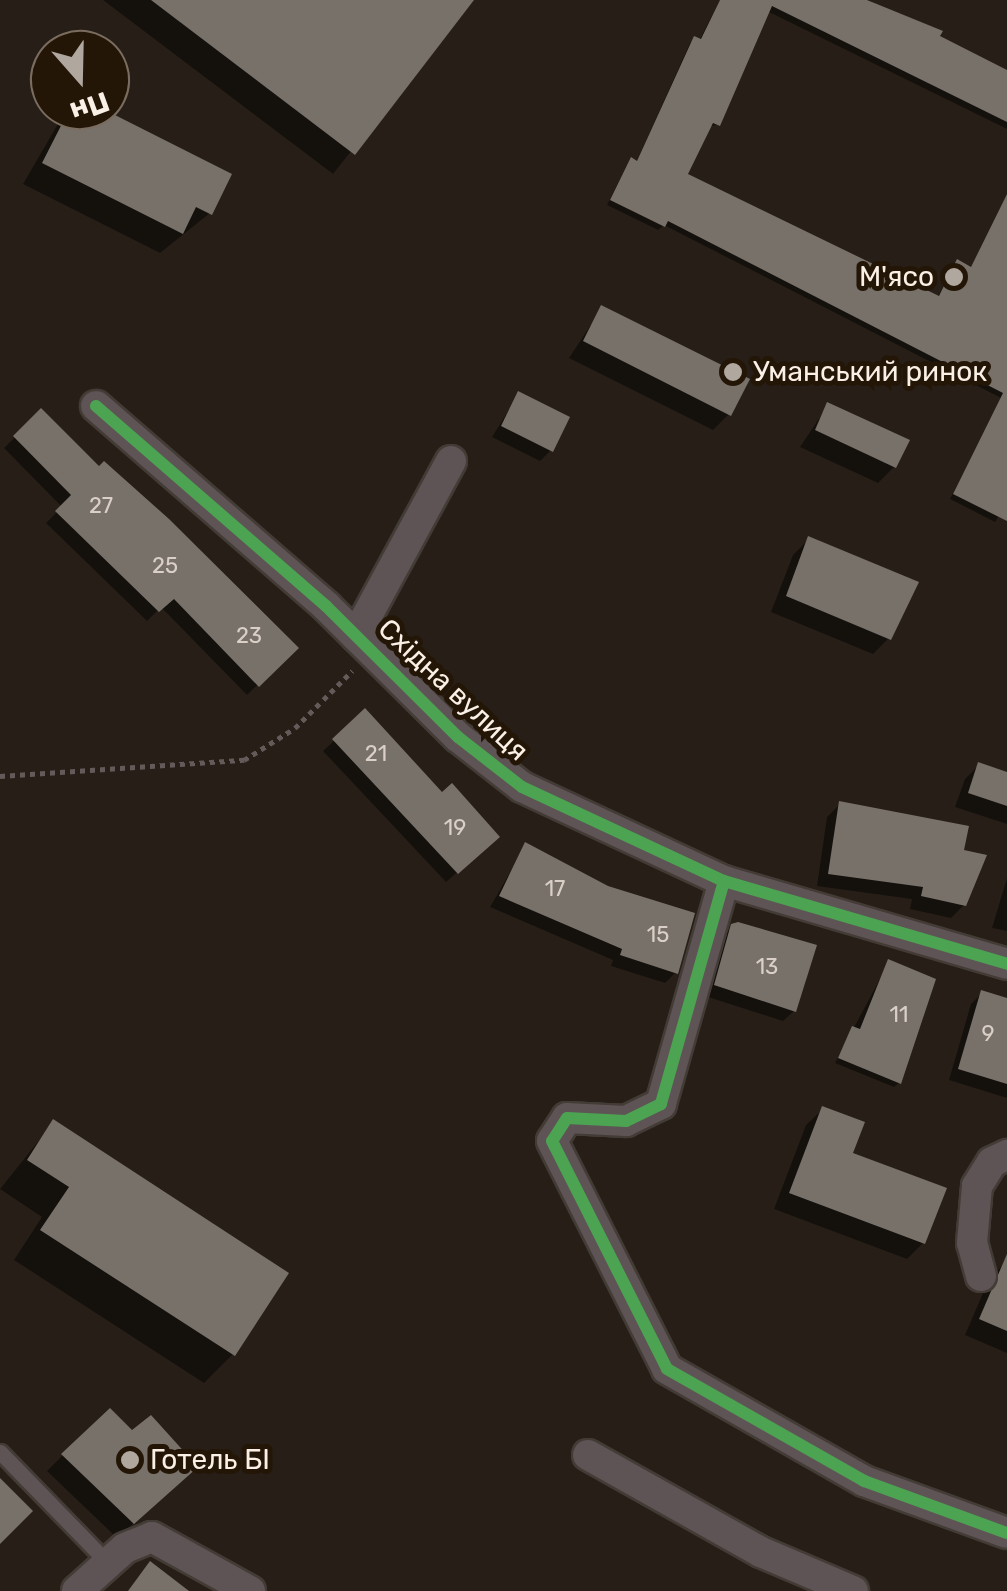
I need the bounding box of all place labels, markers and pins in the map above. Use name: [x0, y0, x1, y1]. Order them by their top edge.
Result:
place label: М'ясо: [859, 260, 934, 294]
marker: М'ясо: [943, 266, 965, 288]
place label: Уманський ринок: [753, 355, 987, 389]
marker: Уманський ринок: [722, 361, 744, 383]
place label: Готель БІ: [150, 1443, 270, 1477]
marker: Готель БІ: [119, 1449, 141, 1471]

